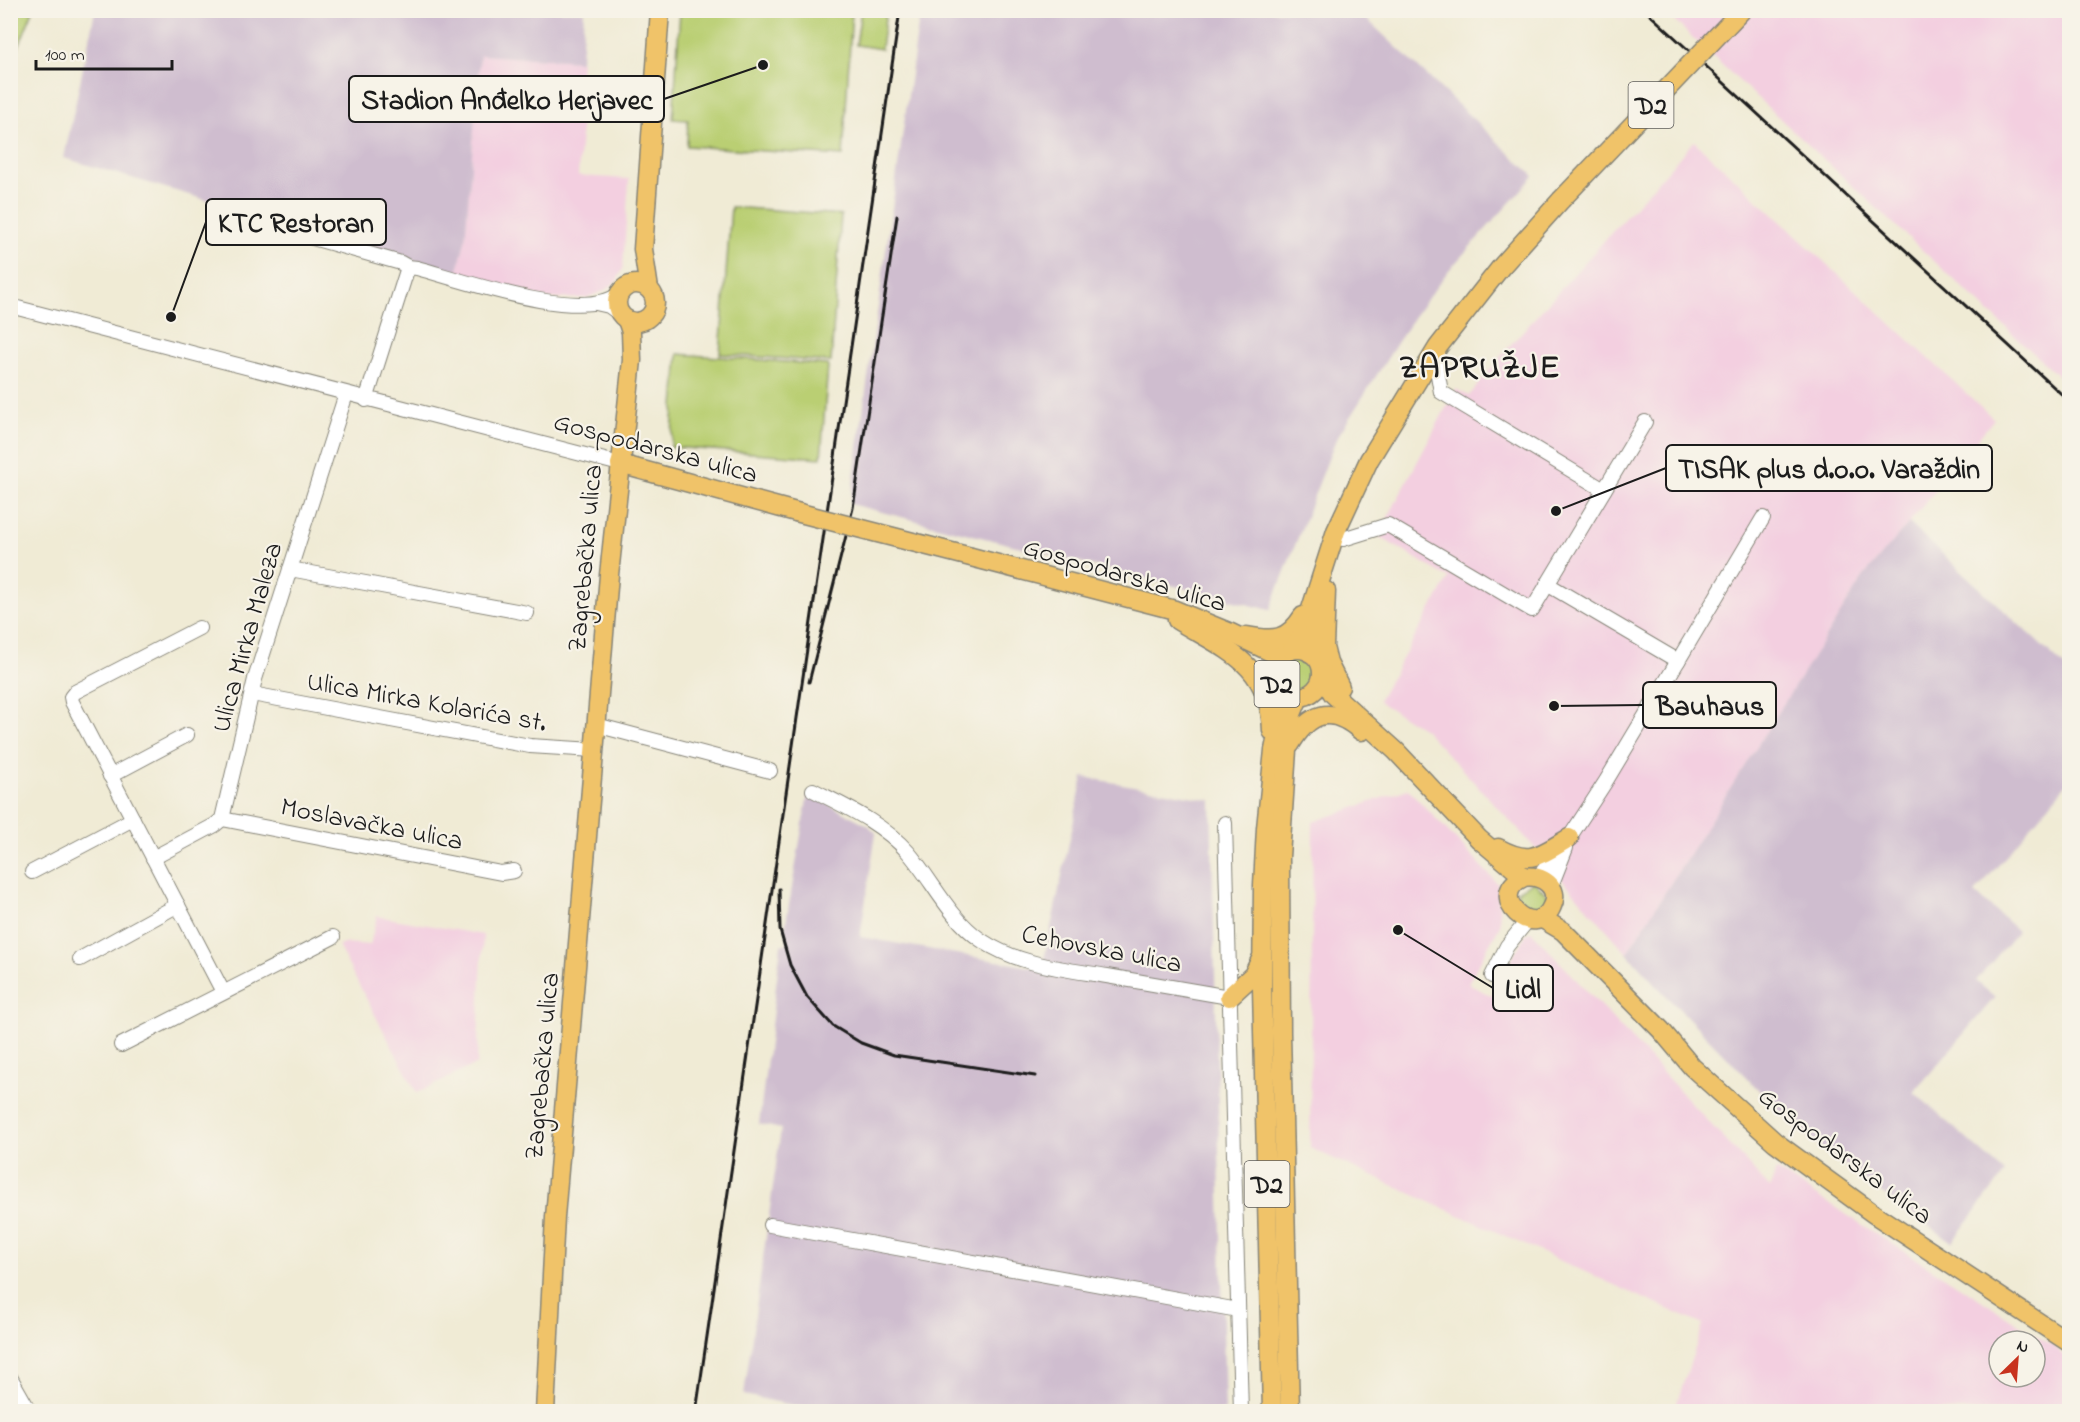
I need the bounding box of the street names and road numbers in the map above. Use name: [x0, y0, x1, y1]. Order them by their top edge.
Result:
road number: D2: [1628, 82, 1674, 128]
street label: Gospodarska ulica: [549, 403, 762, 495]
street label: Zagrebačka ulica: [559, 463, 614, 653]
street label: Gospodarska ulica: [1018, 529, 1231, 624]
street label: Ulica Mirka Maleza: [203, 538, 294, 737]
road number: D2: [1254, 661, 1300, 707]
street label: Ulica Mirka Kolarića st.: [304, 663, 550, 744]
street label: Moslavačka ulica: [277, 789, 466, 862]
street label: Cehovska ulica: [1018, 916, 1185, 985]
street label: Zagrebačka ulica: [516, 971, 571, 1161]
street label: Gospodarska ulica: [1749, 1078, 1940, 1236]
road number: D2: [1244, 1161, 1290, 1207]

